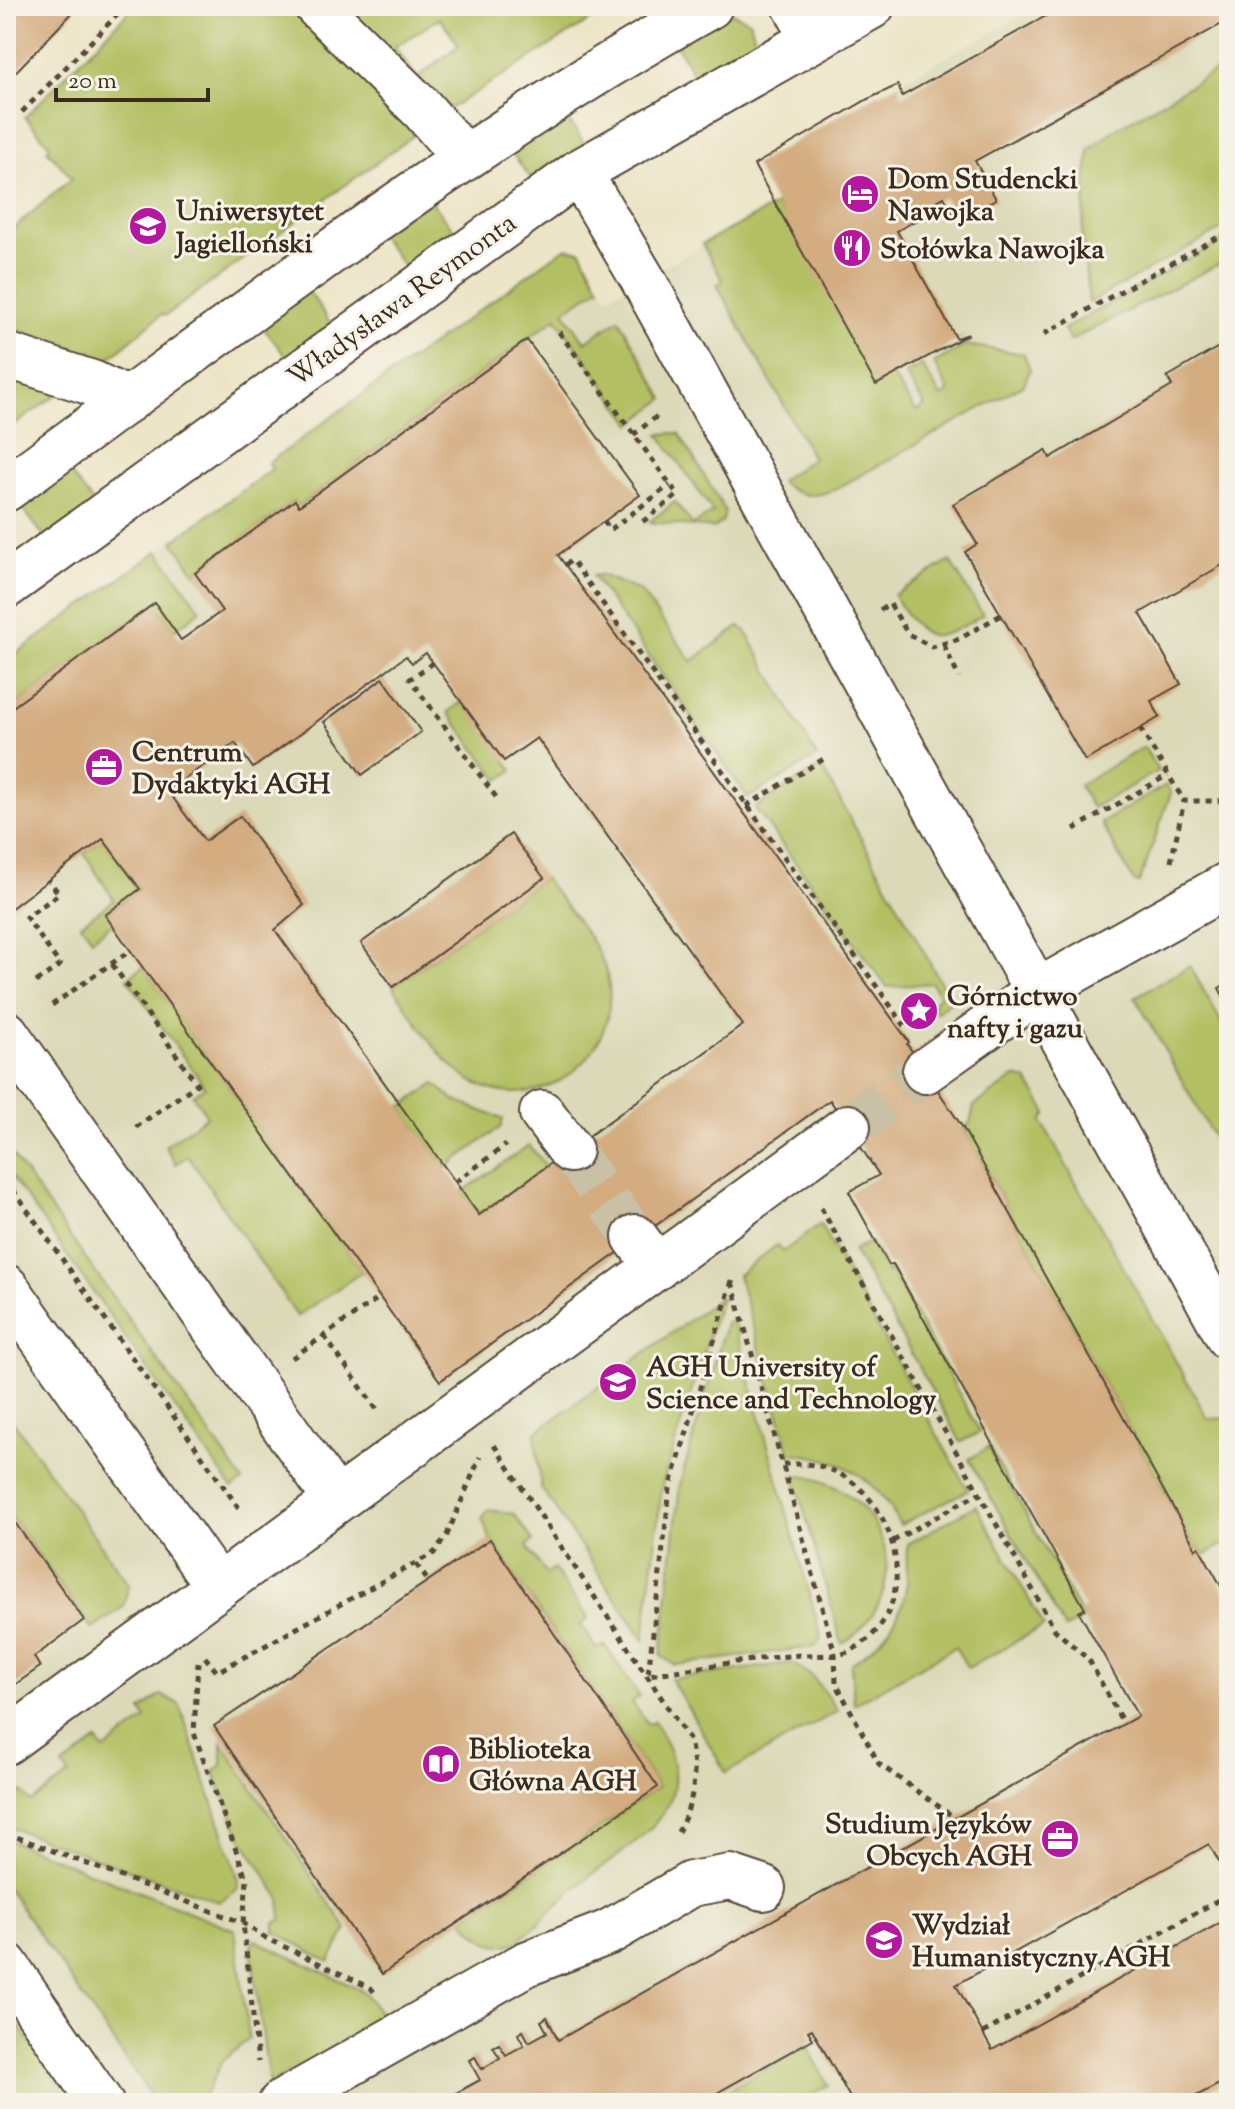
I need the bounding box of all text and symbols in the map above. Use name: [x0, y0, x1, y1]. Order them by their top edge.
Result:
scale bar: [56, 52, 208, 102]
text: 20 m: [68, 65, 117, 99]
place label: Dom Studencki Nawojka: [888, 161, 1078, 233]
hotel icon: Dom Studencki Nawojka: [839, 173, 881, 215]
place label: Uniwersytet Jagielloński: [174, 193, 324, 265]
street label: Władysława Reymonta: [280, 204, 526, 398]
school or university icon: Uniwersytet Jagielloński: [127, 205, 169, 247]
restaurant icon: Stołówka Nawojka: [831, 227, 873, 269]
place label: Stołówka Nawojka: [880, 231, 1105, 271]
place label: Centrum Dydaktyki AGH: [132, 734, 331, 806]
office icon: Centrum Dydaktyki AGH: [83, 746, 125, 788]
place label: Górnictwo nafty i gazu: [947, 978, 1084, 1050]
place icon: Górnictwo nafty i gazu: [898, 990, 940, 1032]
place label: AGH University of Science and Technology: [646, 1349, 936, 1421]
school or university icon: AGH University of Science and Technology: [597, 1361, 639, 1403]
place label: Biblioteka Główna AGH: [469, 1731, 638, 1803]
library icon: Biblioteka Główna AGH: [420, 1743, 462, 1785]
place label: Studium Języków Obcych AGH: [825, 1806, 1033, 1878]
office icon: Studium Języków Obcych AGH: [1039, 1818, 1081, 1860]
place label: Wydział Humanistyczny AGH: [912, 1907, 1171, 1979]
school or university icon: Wydział Humanistyczny AGH: [863, 1919, 905, 1961]

